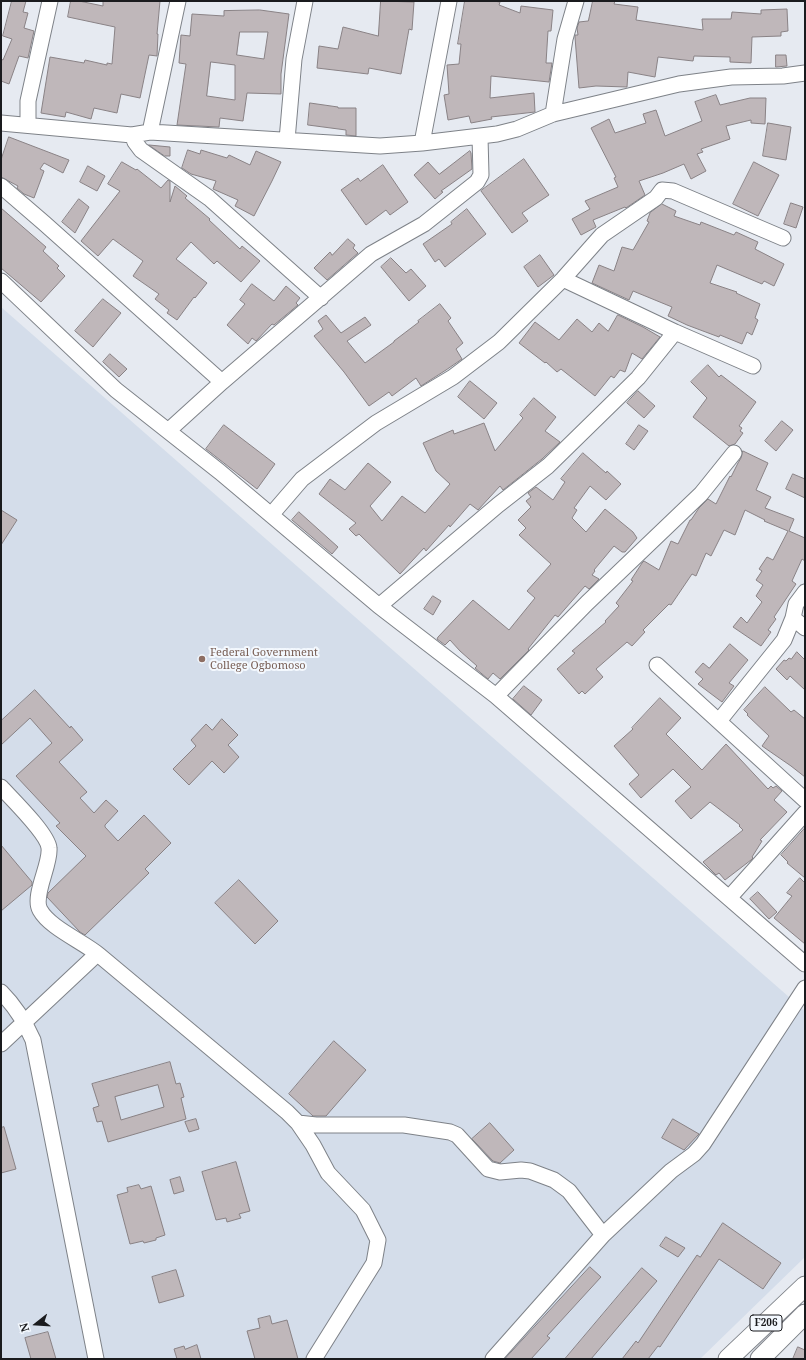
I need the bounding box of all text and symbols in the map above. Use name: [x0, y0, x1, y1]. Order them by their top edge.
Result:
place label: Federal Government College Ogbomoso: [210, 646, 318, 672]
marker: Federal Government College Ogbomoso: [197, 654, 207, 664]
north arrow: [16, 1304, 56, 1344]
road number: F206: [750, 1315, 782, 1331]
text: N: [16, 1321, 32, 1334]

